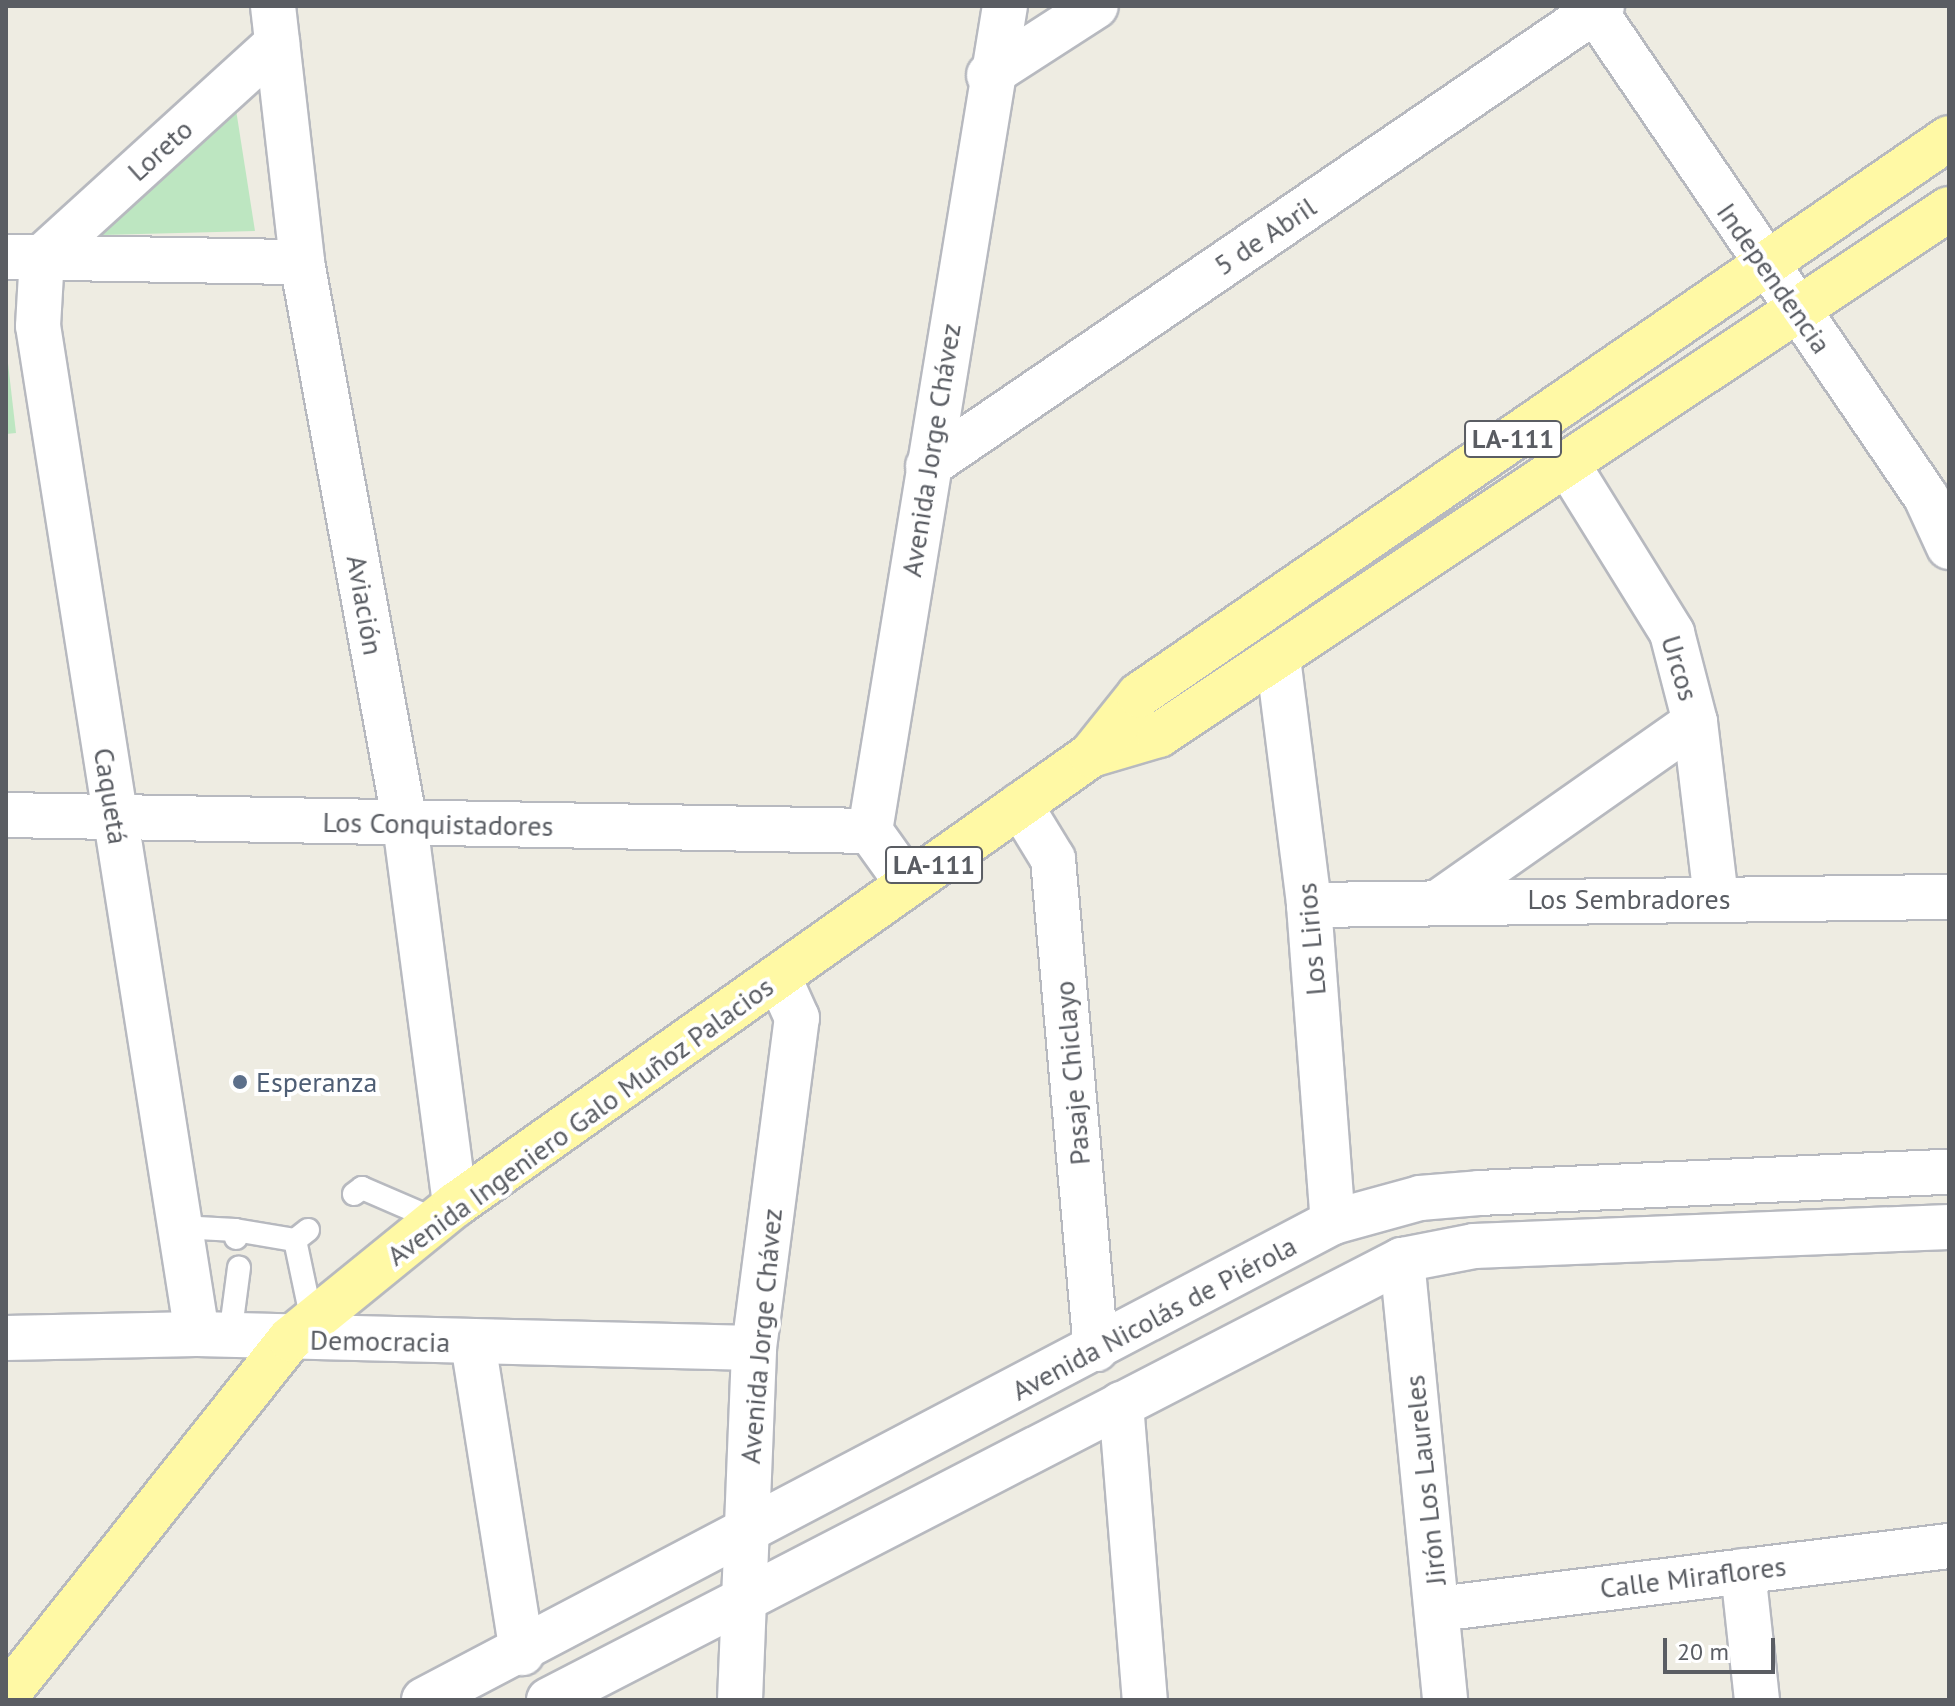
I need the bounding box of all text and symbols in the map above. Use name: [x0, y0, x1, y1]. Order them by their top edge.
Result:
street label: Loreto: [121, 112, 199, 188]
street label: 5 de Abril: [1207, 190, 1323, 282]
street label: Independencia: [1710, 196, 1838, 360]
street label: Avenida Jorge Chávez: [894, 321, 968, 579]
road number: LA-111: [1463, 417, 1563, 461]
street label: Aviación: [340, 552, 390, 658]
street label: Urcos: [1654, 631, 1706, 705]
street label: Caquetá: [87, 745, 135, 847]
street label: Los Conquistadores: [322, 805, 554, 843]
road number: LA-111: [884, 843, 984, 887]
street label: Los Lirios: [1289, 881, 1333, 997]
street label: Los Sembradores: [1527, 882, 1731, 916]
street label: Avenida Ingeniero Galo Muñoz Palacios: [380, 969, 780, 1273]
street label: Pasaje Chiclayo: [1047, 980, 1097, 1166]
place label: Esperanza: [256, 1065, 377, 1099]
marker: Esperanza: [231, 1073, 249, 1091]
street label: Avenida Jorge Chávez: [733, 1207, 789, 1465]
street label: Avenida Nicolás de Piérola: [1006, 1229, 1302, 1407]
street label: Democracia: [310, 1323, 450, 1359]
street label: Jirón Los Laureles: [1397, 1373, 1453, 1587]
street label: Calle Miraflores: [1598, 1549, 1788, 1605]
scale bar: [1667, 1622, 1779, 1672]
text: 20 m: [1677, 1636, 1729, 1667]

